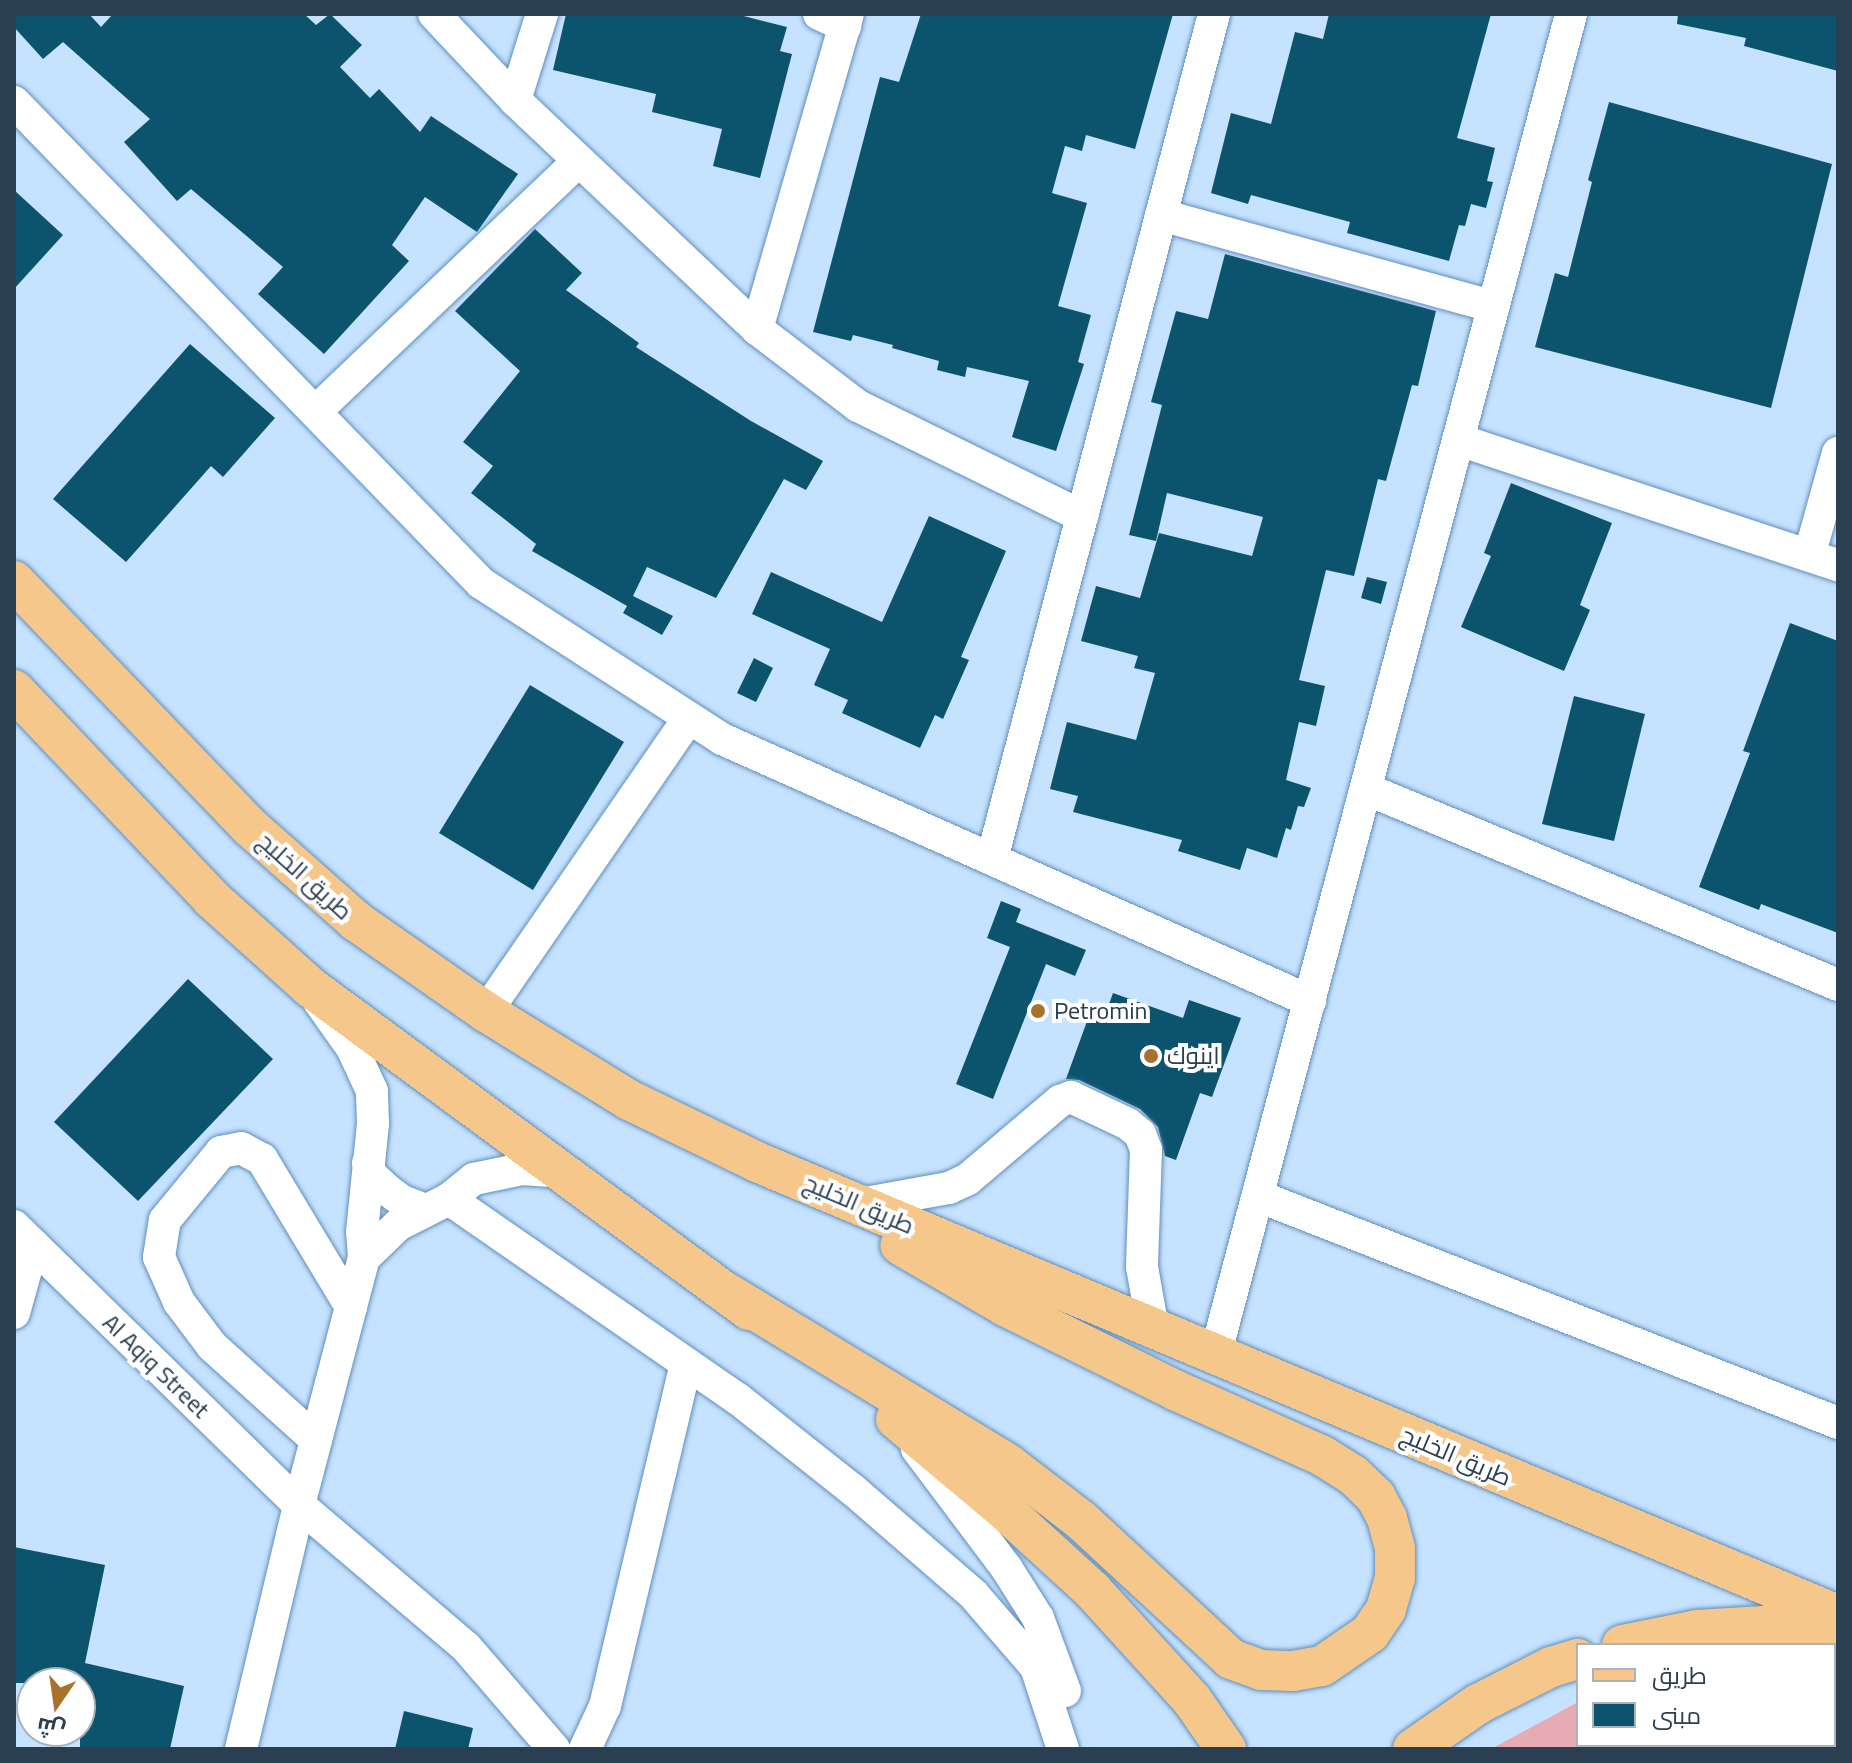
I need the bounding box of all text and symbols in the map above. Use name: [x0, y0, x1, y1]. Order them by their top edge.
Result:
street label: طريق الخليج: [252, 826, 358, 926]
place label: Petromin: [1054, 997, 1148, 1025]
marker: Petromin: [1029, 1002, 1047, 1020]
place label: اينوك: [1167, 1042, 1220, 1070]
marker: اينوك: [1142, 1047, 1160, 1065]
street label: طريق الخليج: [799, 1168, 919, 1240]
street label: Al Aqiq Street: [97, 1308, 215, 1424]
street label: طريق الخليج: [1396, 1420, 1516, 1492]
legend: [1576, 1643, 1836, 1747]
text: طريق: [1652, 1653, 1707, 1698]
north arrow: [16, 1667, 96, 1747]
text: مبنى: [1652, 1693, 1701, 1738]
text: ش: [33, 1705, 70, 1752]

